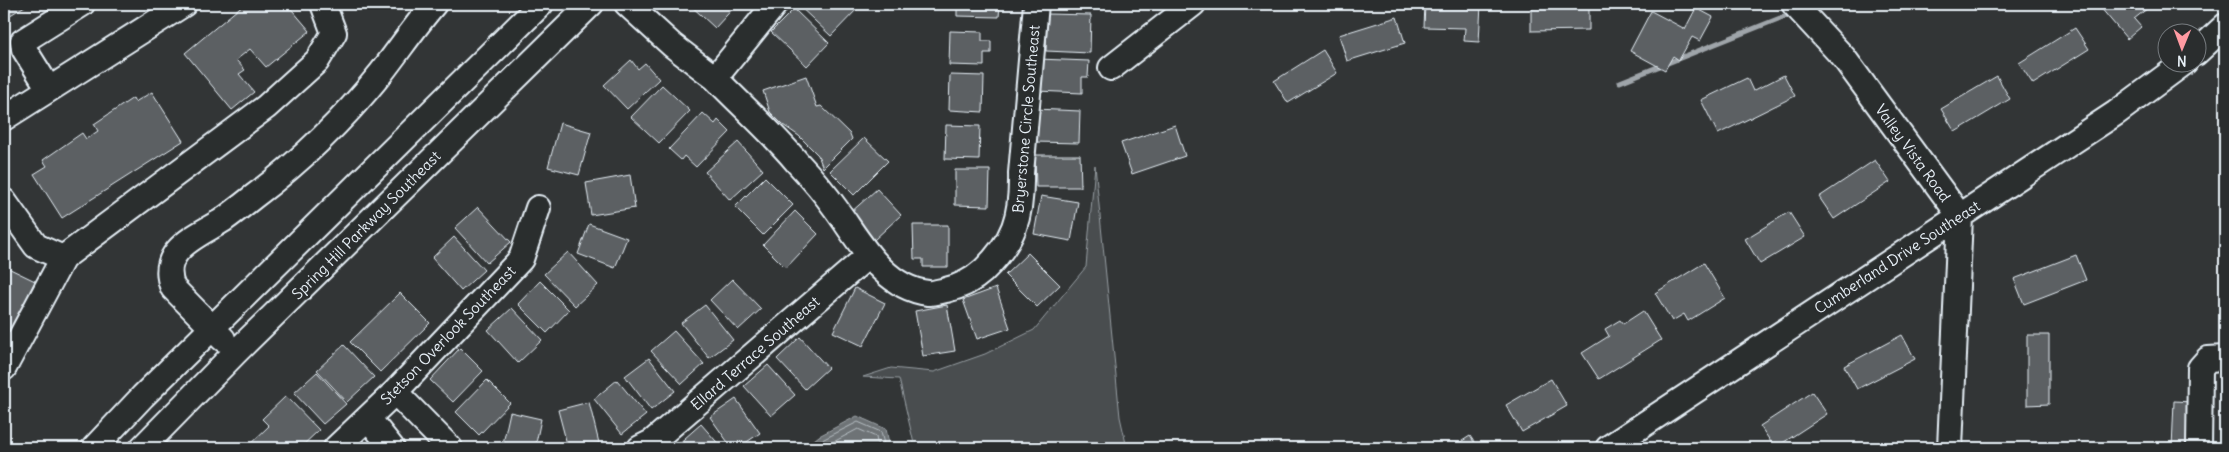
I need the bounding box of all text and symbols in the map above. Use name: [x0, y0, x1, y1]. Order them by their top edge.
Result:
north arrow: [2156, 22, 2206, 72]
street label: Bryerstone Circle Southeast: [1008, 24, 1044, 214]
text: N: [2177, 52, 2187, 70]
street label: Valley Vista Road: [1871, 100, 1955, 206]
street label: Spring Hill Parkway Southeast: [288, 147, 444, 303]
street label: Cumberland Drive Southeast: [1811, 196, 1983, 318]
street label: Stetson Overlook Southeast: [377, 262, 519, 408]
street label: Ellard Terrace Southeast: [687, 292, 823, 414]

